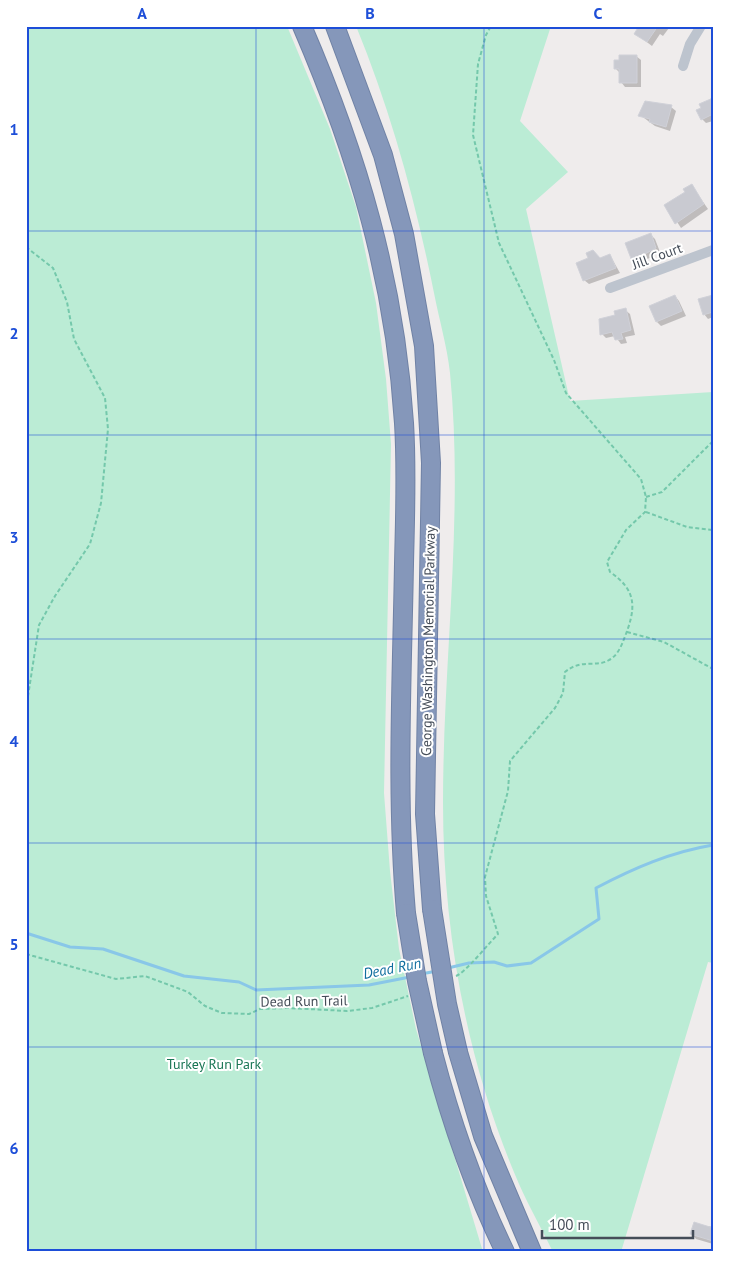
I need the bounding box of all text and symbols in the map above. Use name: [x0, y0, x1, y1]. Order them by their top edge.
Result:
text: A: [137, 3, 147, 23]
text: B: [365, 3, 375, 23]
text: C: [594, 3, 603, 23]
text: 1: [9, 119, 19, 139]
street label: Jill Court: [628, 239, 685, 274]
text: 2: [9, 323, 19, 343]
street label: George Washington Memorial Parkway: [417, 526, 439, 756]
text: 3: [9, 527, 19, 547]
text: 4: [9, 731, 19, 751]
text: 5: [9, 934, 19, 954]
water label: Dead Run: [361, 953, 423, 983]
street label: Dead Run Trail: [260, 991, 348, 1011]
park label: Turkey Run Park: [167, 1055, 262, 1073]
text: 6: [9, 1138, 19, 1158]
scale bar: [542, 1208, 693, 1240]
text: 100 m: [549, 1215, 590, 1234]

